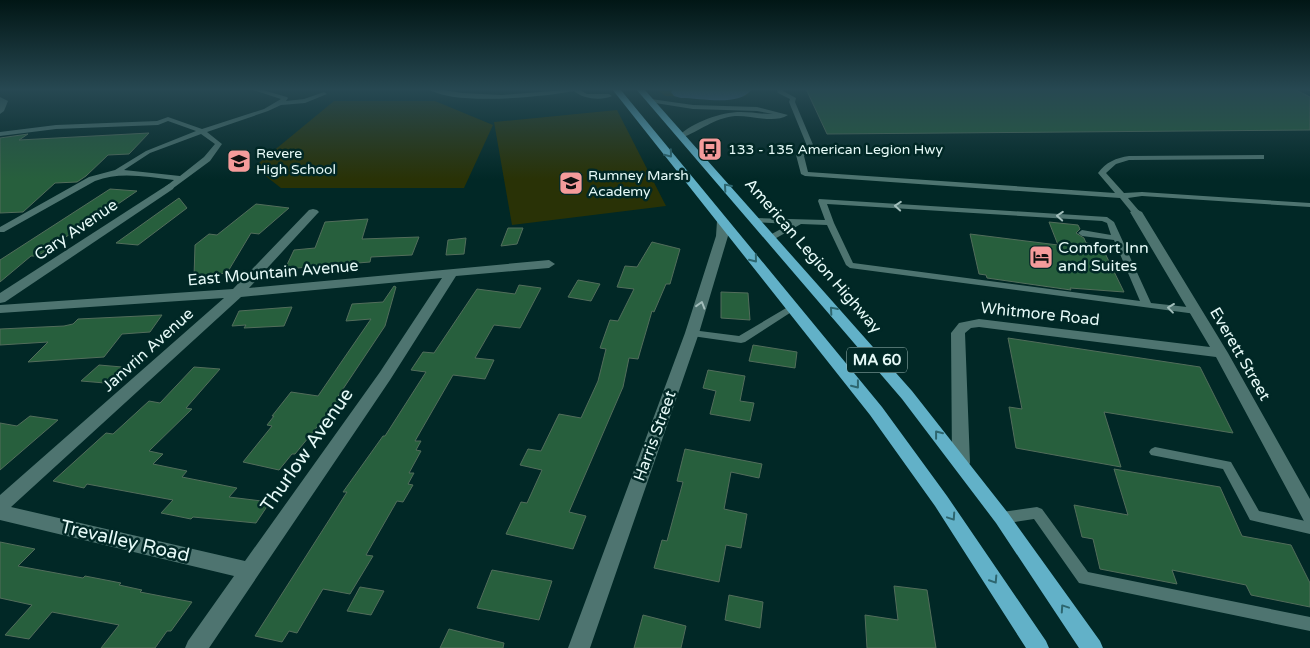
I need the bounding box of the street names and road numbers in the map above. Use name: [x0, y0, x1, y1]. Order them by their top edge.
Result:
street label: American Legion Highway: [740, 174, 886, 338]
street label: Cary Avenue: [31, 195, 121, 265]
street label: East Mountain Avenue: [187, 256, 359, 290]
street label: Whitmore Road: [979, 298, 1101, 330]
street label: Janvrin Avenue: [98, 304, 198, 396]
street label: Everett Street: [1205, 304, 1275, 404]
road number: MA 60: [847, 348, 907, 372]
street label: Thurlow Avenue: [256, 384, 358, 516]
street label: Harris Street: [629, 388, 681, 484]
street label: Trevalley Road: [58, 515, 192, 567]

